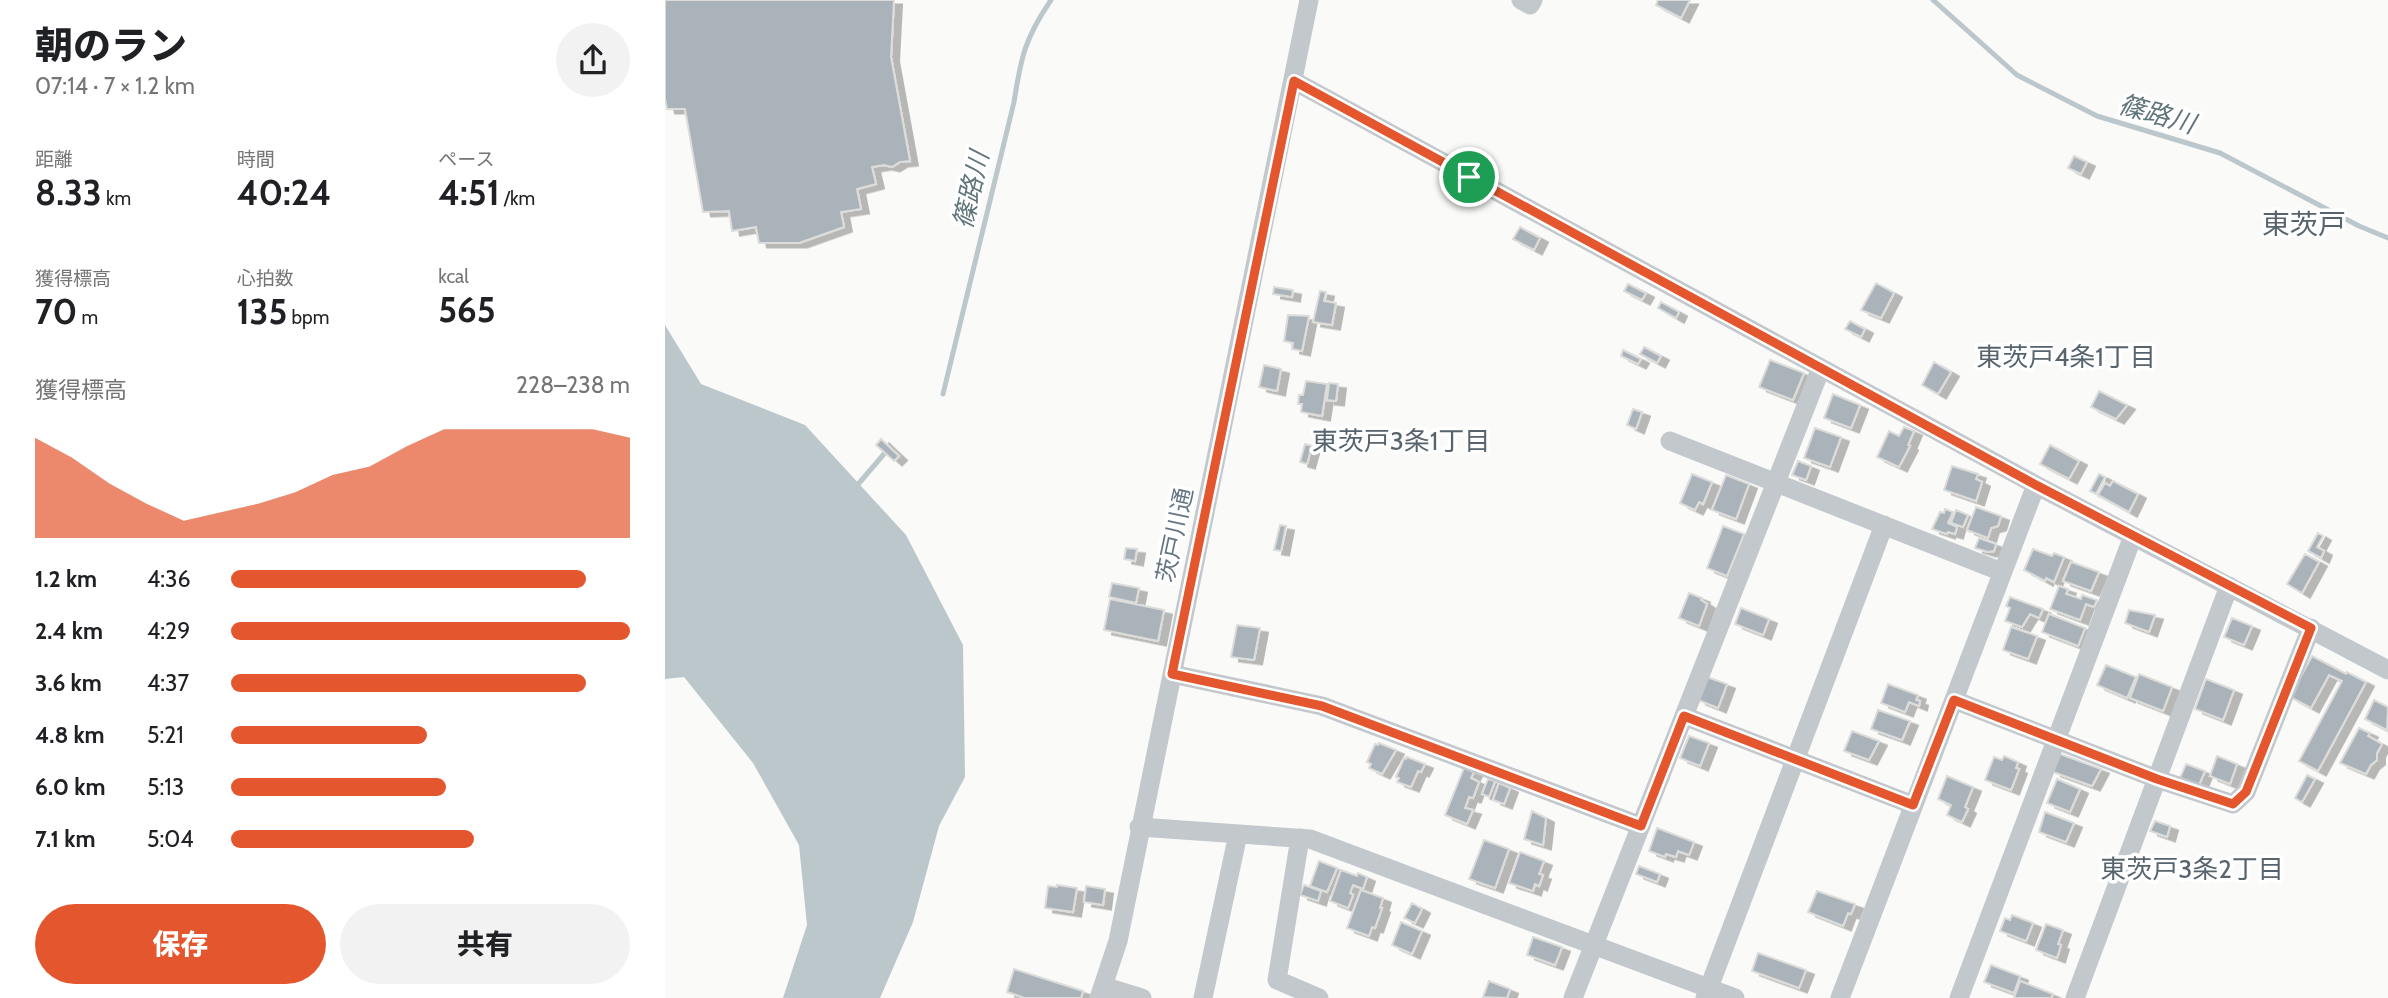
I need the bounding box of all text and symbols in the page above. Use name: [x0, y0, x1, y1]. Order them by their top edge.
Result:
text: 朝のラン: [35, 22, 187, 69]
button: share: [556, 23, 630, 97]
text: 07:14 · 7 × 1.2 km: [35, 72, 195, 100]
water label: 篠路川: [2115, 88, 2202, 141]
water label: 篠路川: [947, 145, 996, 232]
pin: [1439, 147, 1499, 207]
text: 距離: [35, 148, 73, 171]
text: 時間: [237, 148, 275, 171]
text: ペース: [438, 148, 494, 171]
icon: arrive: [1450, 158, 1488, 196]
text: 8.33: [35, 171, 102, 214]
text: 40:24: [237, 171, 331, 214]
text: 4:51: [438, 171, 500, 214]
text: km: [102, 187, 131, 210]
text: /km: [500, 187, 535, 210]
district label: 東茨戸: [2262, 207, 2346, 241]
text: kcal: [438, 265, 469, 288]
text: 獲得標高: [35, 267, 111, 290]
text: 心拍数: [237, 267, 294, 290]
text: 565: [438, 288, 496, 331]
text: 70: [35, 290, 77, 333]
text: 135: [237, 290, 287, 333]
text: m: [77, 306, 98, 329]
text: bpm: [287, 306, 329, 329]
district label: 東茨戸4条1丁目: [1976, 341, 2156, 373]
text: 228–238 m: [516, 371, 630, 399]
text: 獲得標高: [35, 376, 127, 404]
district label: 東茨戸3条1丁目: [1312, 425, 1490, 457]
street label: 茨戸川通: [1150, 485, 1199, 585]
text: 1.2 km: [35, 565, 97, 593]
text: 4:36: [147, 565, 191, 593]
text: 2.4 km: [35, 617, 103, 645]
text: 4:29: [147, 617, 190, 645]
text: 3.6 km: [35, 669, 102, 697]
text: 4:37: [147, 669, 189, 697]
text: 4.8 km: [35, 721, 105, 749]
text: 5:21: [147, 721, 184, 749]
text: 6.0 km: [35, 773, 105, 801]
text: 5:13: [147, 773, 184, 801]
text: 7.1 km: [35, 825, 95, 853]
text: 5:04: [147, 825, 194, 853]
district label: 東茨戸3条2丁目: [2100, 853, 2284, 885]
button: 保存: [35, 904, 326, 984]
button: 共有: [340, 904, 630, 984]

